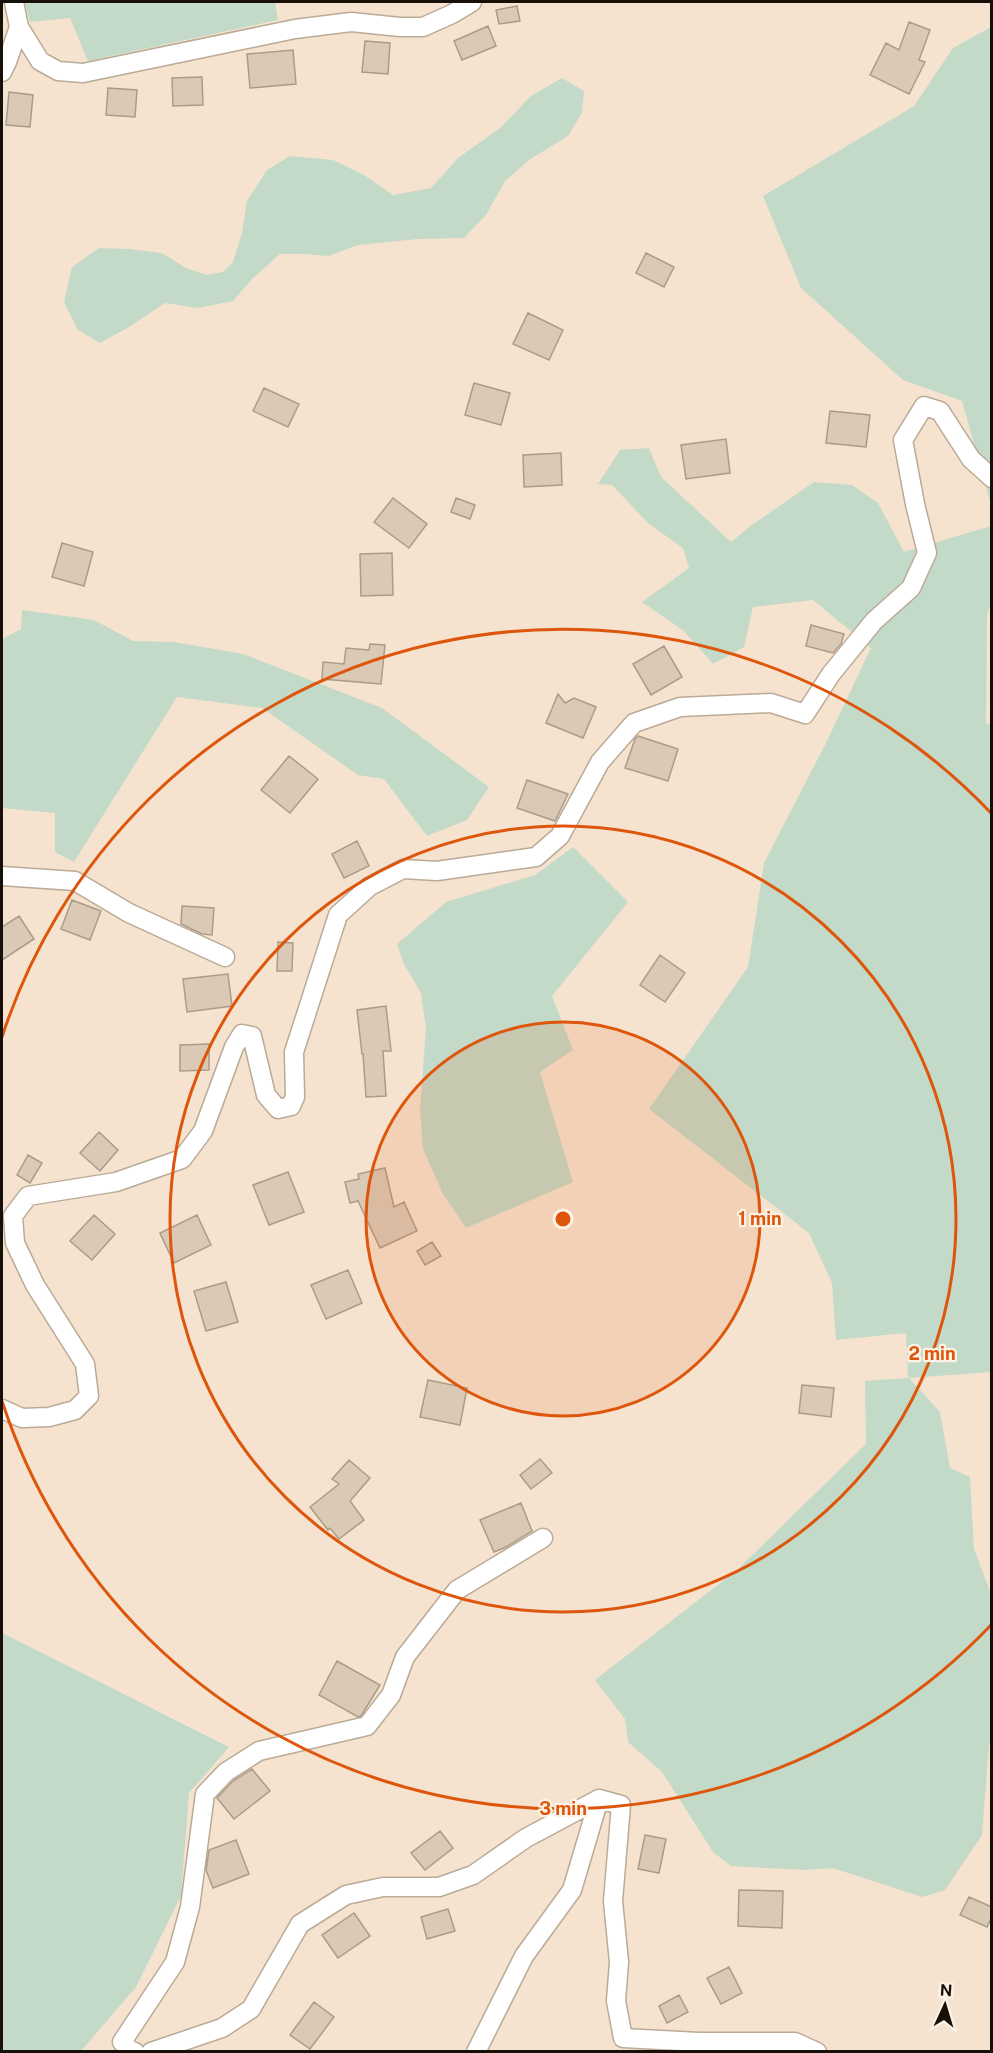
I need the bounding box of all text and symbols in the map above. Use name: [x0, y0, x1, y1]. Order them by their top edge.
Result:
text: 1 min: [738, 1208, 782, 1229]
centre of rings: [553, 1209, 573, 1229]
text: 2 min: [908, 1343, 956, 1364]
text: 3 min: [539, 1798, 587, 1819]
north arrow: [915, 1975, 975, 2035]
text: N: [939, 1981, 953, 2000]

